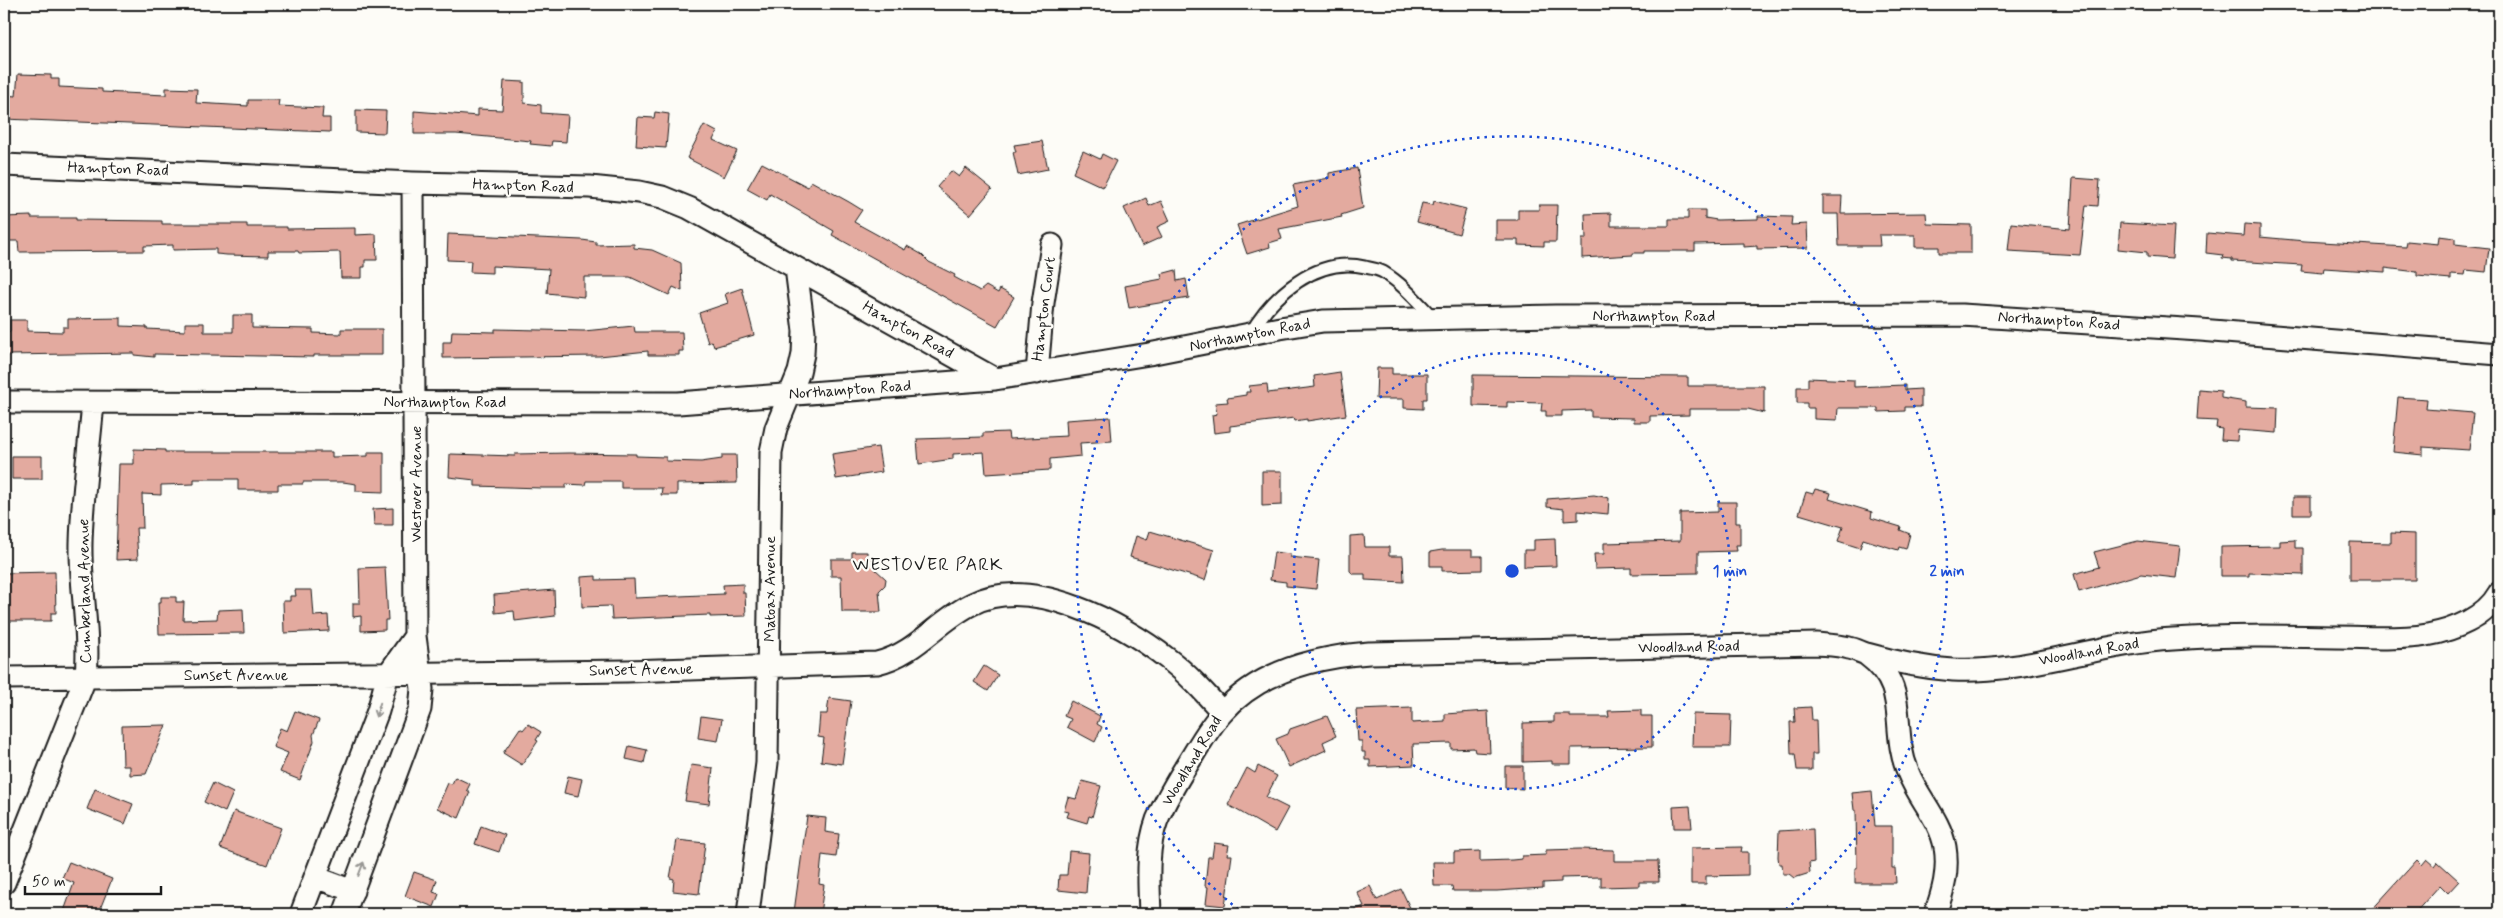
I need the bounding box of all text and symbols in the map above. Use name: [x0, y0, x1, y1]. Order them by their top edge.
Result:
street label: Hampton Road: [67, 157, 169, 181]
street label: Hampton Road: [472, 174, 574, 198]
street label: Hampton Court: [1027, 255, 1061, 363]
street label: Hampton Road: [859, 296, 957, 364]
street label: Northampton Road: [1593, 306, 1715, 327]
street label: Northampton Road: [1997, 306, 2121, 336]
street label: Northampton Road: [1188, 313, 1312, 357]
street label: Northampton Road: [788, 375, 912, 405]
street label: Northampton Road: [384, 392, 506, 413]
street label: Westover Avenue: [406, 426, 427, 542]
street label: Cumberland Avenue: [73, 518, 97, 664]
street label: Matoax Avenue: [760, 536, 781, 642]
district label: WESTOVER PARK: [852, 553, 1004, 577]
centre of rings: [1503, 562, 1521, 580]
text: 1 min: [1713, 562, 1747, 582]
text: 2 min: [1929, 562, 1965, 582]
street label: Woodland Road: [2037, 633, 2141, 671]
street label: Woodland Road: [1638, 636, 1740, 658]
street label: Sunset Avenue: [589, 659, 694, 681]
street label: Sunset Avenue: [184, 665, 289, 686]
one-way arrow: [373, 701, 383, 717]
street label: Woodland Road: [1157, 712, 1227, 810]
one-way arrow: [357, 861, 366, 877]
scale bar: [25, 863, 161, 895]
text: 50 m: [32, 872, 66, 892]

